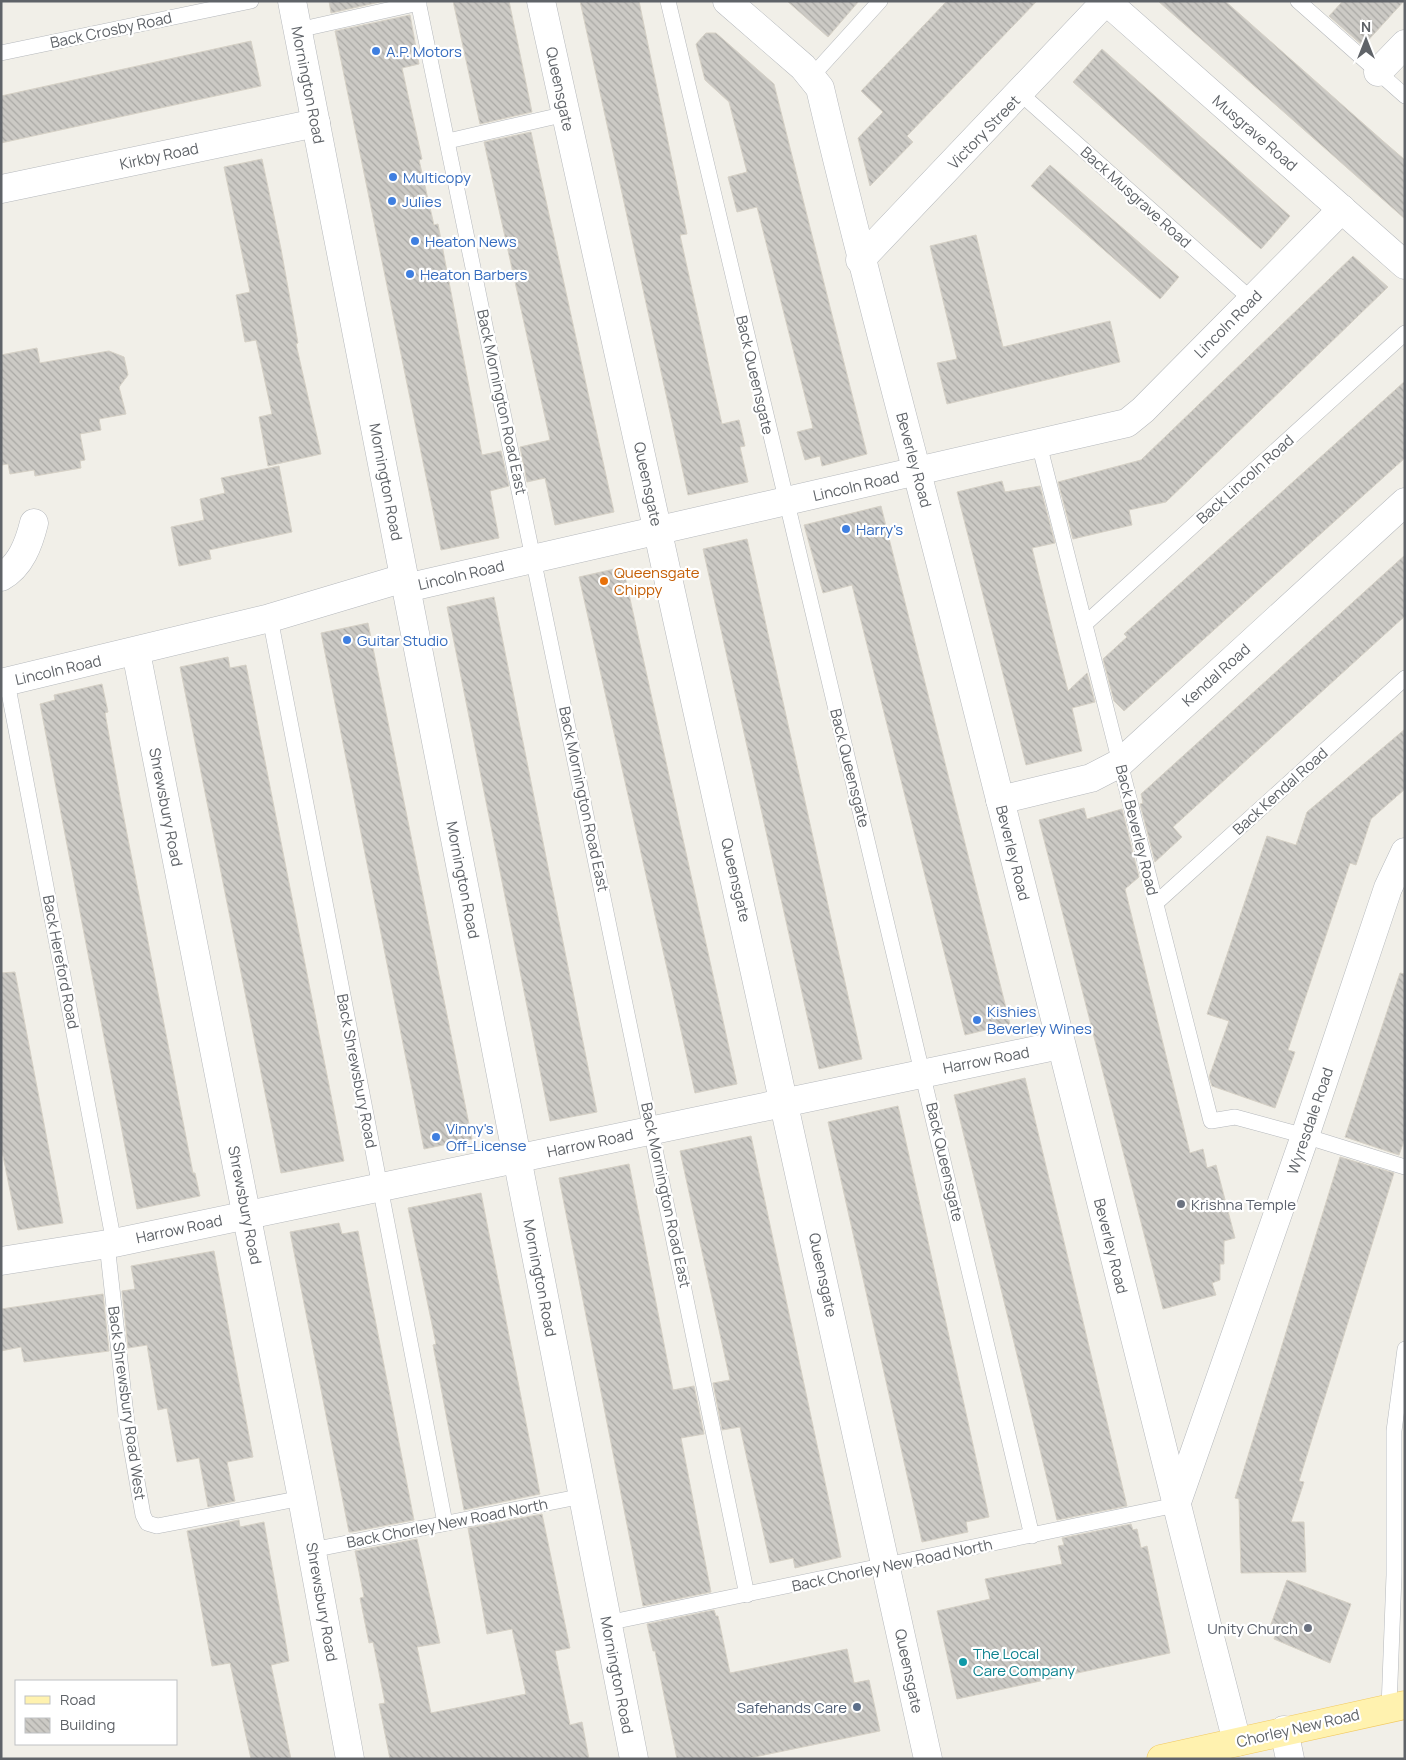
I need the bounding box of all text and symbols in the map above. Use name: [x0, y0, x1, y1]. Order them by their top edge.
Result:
street label: Back Crosby Road: [48, 7, 174, 53]
north arrow: [1341, 15, 1391, 65]
text: N: [1361, 17, 1371, 36]
street label: Mornington Road: [286, 25, 330, 145]
place label: A.P. Motors: [386, 41, 462, 62]
marker: A.P. Motors: [370, 45, 382, 57]
street label: Queensgate: [541, 45, 579, 133]
street label: Victory Street: [943, 90, 1025, 174]
street label: Musgrave Road: [1208, 90, 1302, 176]
street label: Kirkby Road: [118, 137, 200, 175]
street label: Back Musgrave Road: [1076, 142, 1196, 252]
place label: Multicopy: [403, 167, 471, 188]
marker: Multicopy: [387, 171, 399, 183]
place label: Julies: [402, 191, 442, 212]
marker: Julies: [386, 195, 398, 207]
place label: Heaton News: [425, 231, 517, 252]
marker: Heaton News: [409, 235, 421, 247]
place label: Heaton Barbers: [420, 264, 527, 285]
marker: Heaton Barbers: [404, 268, 416, 280]
street label: Lincoln Road: [1189, 285, 1267, 363]
street label: Back Mornington Road East: [472, 307, 532, 497]
street label: Back Queensgate: [731, 313, 779, 437]
street label: Beverley Road: [891, 410, 937, 510]
street label: Mornington Road: [364, 422, 408, 542]
street label: Back Lincoln Road: [1192, 430, 1298, 528]
street label: Queensgate: [629, 440, 667, 528]
street label: Lincoln Road: [811, 466, 901, 506]
place label: Harry's: [856, 519, 903, 540]
marker: Harry's: [840, 523, 852, 535]
street label: Lincoln Road: [416, 555, 506, 595]
place label: Queensgate Chippy: [614, 562, 700, 600]
marker: Queensgate Chippy: [598, 575, 610, 587]
place label: Guitar Studio: [357, 630, 448, 651]
marker: Guitar Studio: [341, 634, 353, 646]
street label: Kendal Road: [1177, 639, 1255, 711]
street label: Lincoln Road: [13, 650, 103, 690]
street label: Back Mornington Road East: [554, 704, 614, 894]
street label: Back Queensgate: [825, 706, 875, 830]
street label: Back Kendal Road: [1228, 743, 1332, 839]
street label: Shrewsbury Road: [144, 746, 188, 868]
street label: Back Beverley Road: [1111, 762, 1163, 898]
street label: Beverley Road: [991, 803, 1035, 903]
street label: Mornington Road: [441, 820, 485, 940]
street label: Queensgate: [716, 836, 756, 924]
street label: Back Hereford Road: [38, 893, 84, 1031]
street label: Back Shrewsbury Road: [332, 992, 382, 1150]
place label: Kishies Beverley Wines: [987, 1001, 1092, 1039]
marker: Kishies Beverley Wines: [971, 1014, 983, 1026]
street label: Harrow Road: [941, 1041, 1031, 1079]
street label: Wyresdale Road: [1282, 1065, 1338, 1177]
street label: Back Mornington Road East: [636, 1100, 696, 1290]
street label: Back Queensgate: [921, 1100, 969, 1224]
place label: Vinny's Off-License: [446, 1118, 527, 1156]
street label: Harrow Road: [545, 1124, 635, 1162]
marker: Vinny's Off-License: [430, 1131, 442, 1143]
street label: Shrewsbury Road: [223, 1144, 267, 1266]
place label: Krishna Temple: [1191, 1194, 1296, 1215]
street label: Beverley Road: [1089, 1196, 1133, 1296]
marker: Krishna Temple: [1175, 1198, 1187, 1210]
street label: Harrow Road: [134, 1210, 224, 1248]
street label: Mornington Road: [518, 1218, 562, 1338]
street label: Queensgate: [804, 1231, 842, 1319]
street label: Back Shrewsbury Road West: [103, 1305, 151, 1501]
street label: Back Chorley New Road North: [345, 1493, 549, 1553]
street label: Back Chorley New Road North: [790, 1533, 994, 1597]
street label: Shrewsbury Road: [301, 1541, 343, 1663]
street label: Mornington Road: [595, 1615, 639, 1735]
place label: Unity Church: [1207, 1618, 1298, 1639]
marker: Unity Church: [1302, 1622, 1314, 1634]
street label: Queensgate: [890, 1627, 928, 1715]
place label: The Local Care Company: [973, 1643, 1075, 1681]
marker: The Local Care Company: [957, 1656, 969, 1668]
legend: [15, 1680, 178, 1745]
text: Road: [60, 1689, 96, 1710]
place label: Safehands Care: [737, 1697, 847, 1718]
marker: Safehands Care: [851, 1701, 863, 1713]
street label: Chorley New Road: [1234, 1704, 1362, 1752]
text: Building: [60, 1714, 115, 1735]

